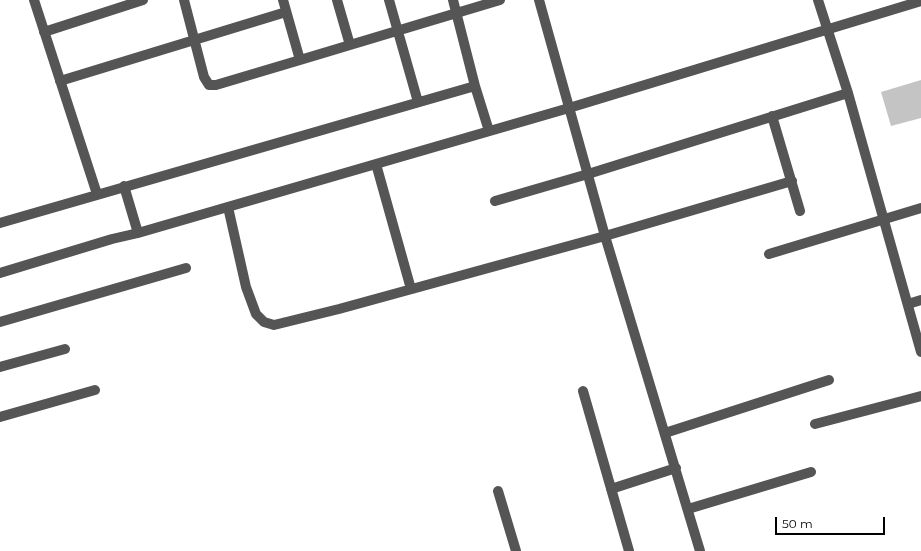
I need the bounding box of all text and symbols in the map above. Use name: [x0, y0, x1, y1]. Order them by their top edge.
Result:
scale bar: [777, 509, 887, 535]
text: 50 m: [782, 516, 813, 531]

